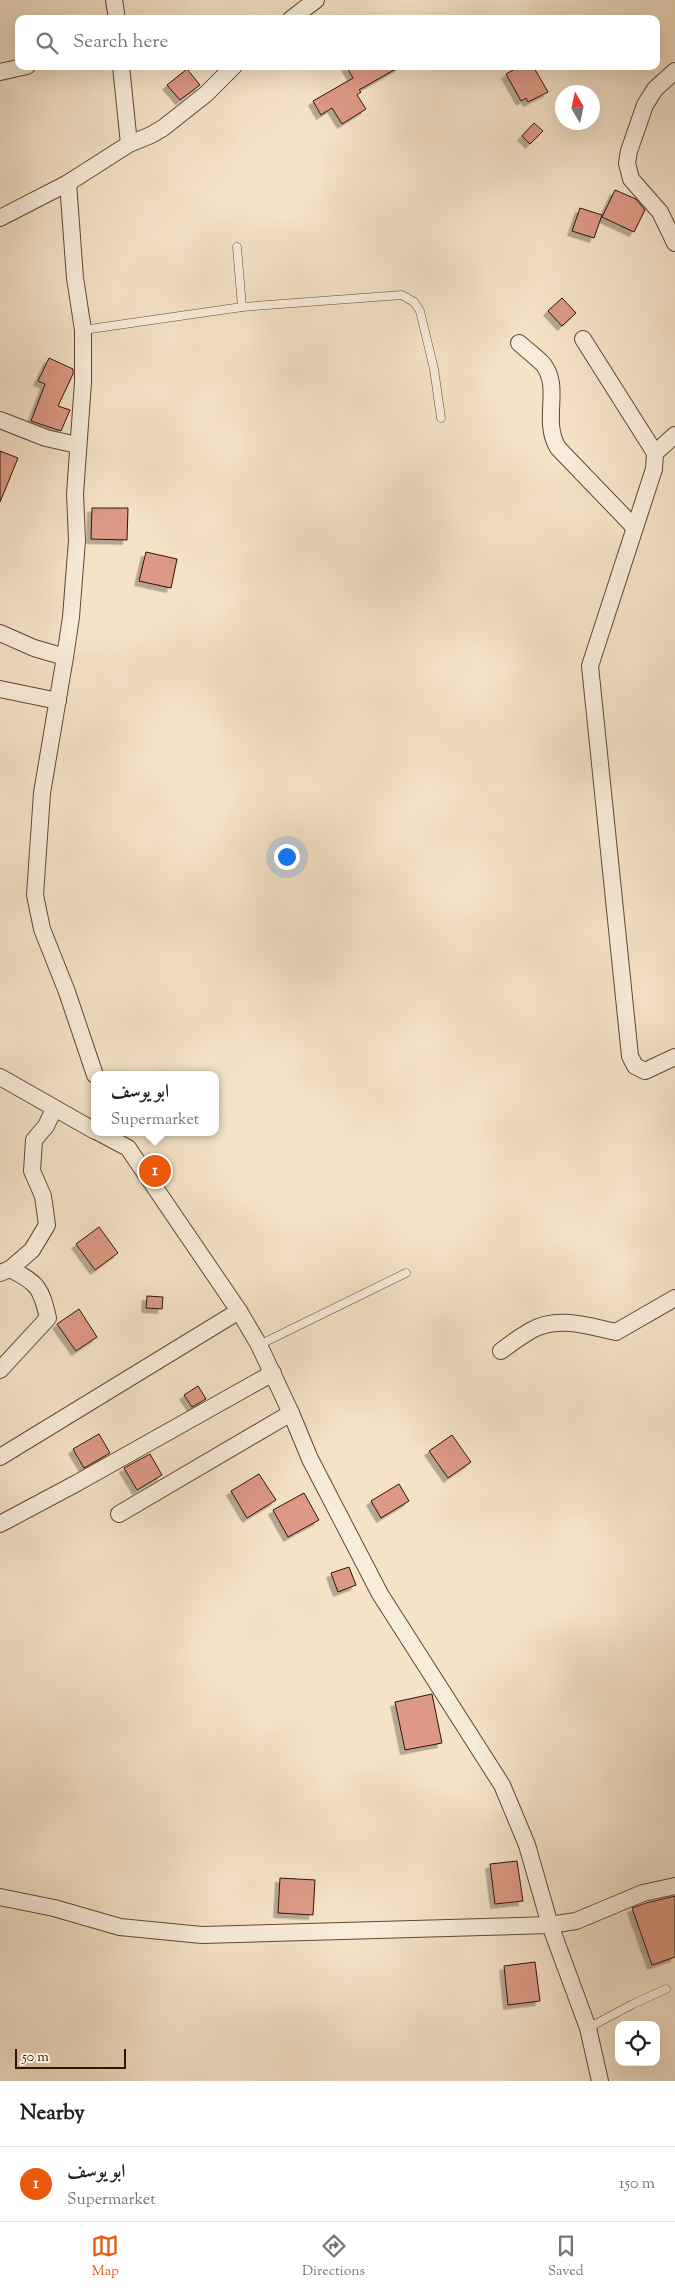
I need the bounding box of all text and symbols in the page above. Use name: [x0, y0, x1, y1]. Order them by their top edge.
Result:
search box: [15, 15, 660, 70]
icon: search: [33, 29, 61, 57]
text: Search here: [73, 29, 168, 56]
north arrow: [555, 85, 600, 130]
your location: [274, 844, 300, 870]
popup: [91, 1071, 219, 1136]
text: ابو يوسف: [111, 1079, 169, 1106]
text: Supermarket: [111, 1109, 199, 1132]
pin: 1: [139, 1152, 171, 1190]
map controls: [615, 2021, 660, 2066]
button: locate: [615, 2021, 660, 2066]
scale bar: [15, 2046, 126, 2069]
text: 50 m: [22, 2048, 49, 2068]
text: Nearby: [20, 2099, 85, 2129]
text: ابو يوسف: [67, 2159, 125, 2186]
text: 1: [33, 2173, 39, 2196]
text: 150 m: [619, 2173, 655, 2196]
text: Supermarket: [67, 2189, 156, 2212]
tab: Map: [91, 2232, 119, 2282]
tab: Directions: [302, 2232, 365, 2282]
tab: Saved: [548, 2232, 584, 2282]

